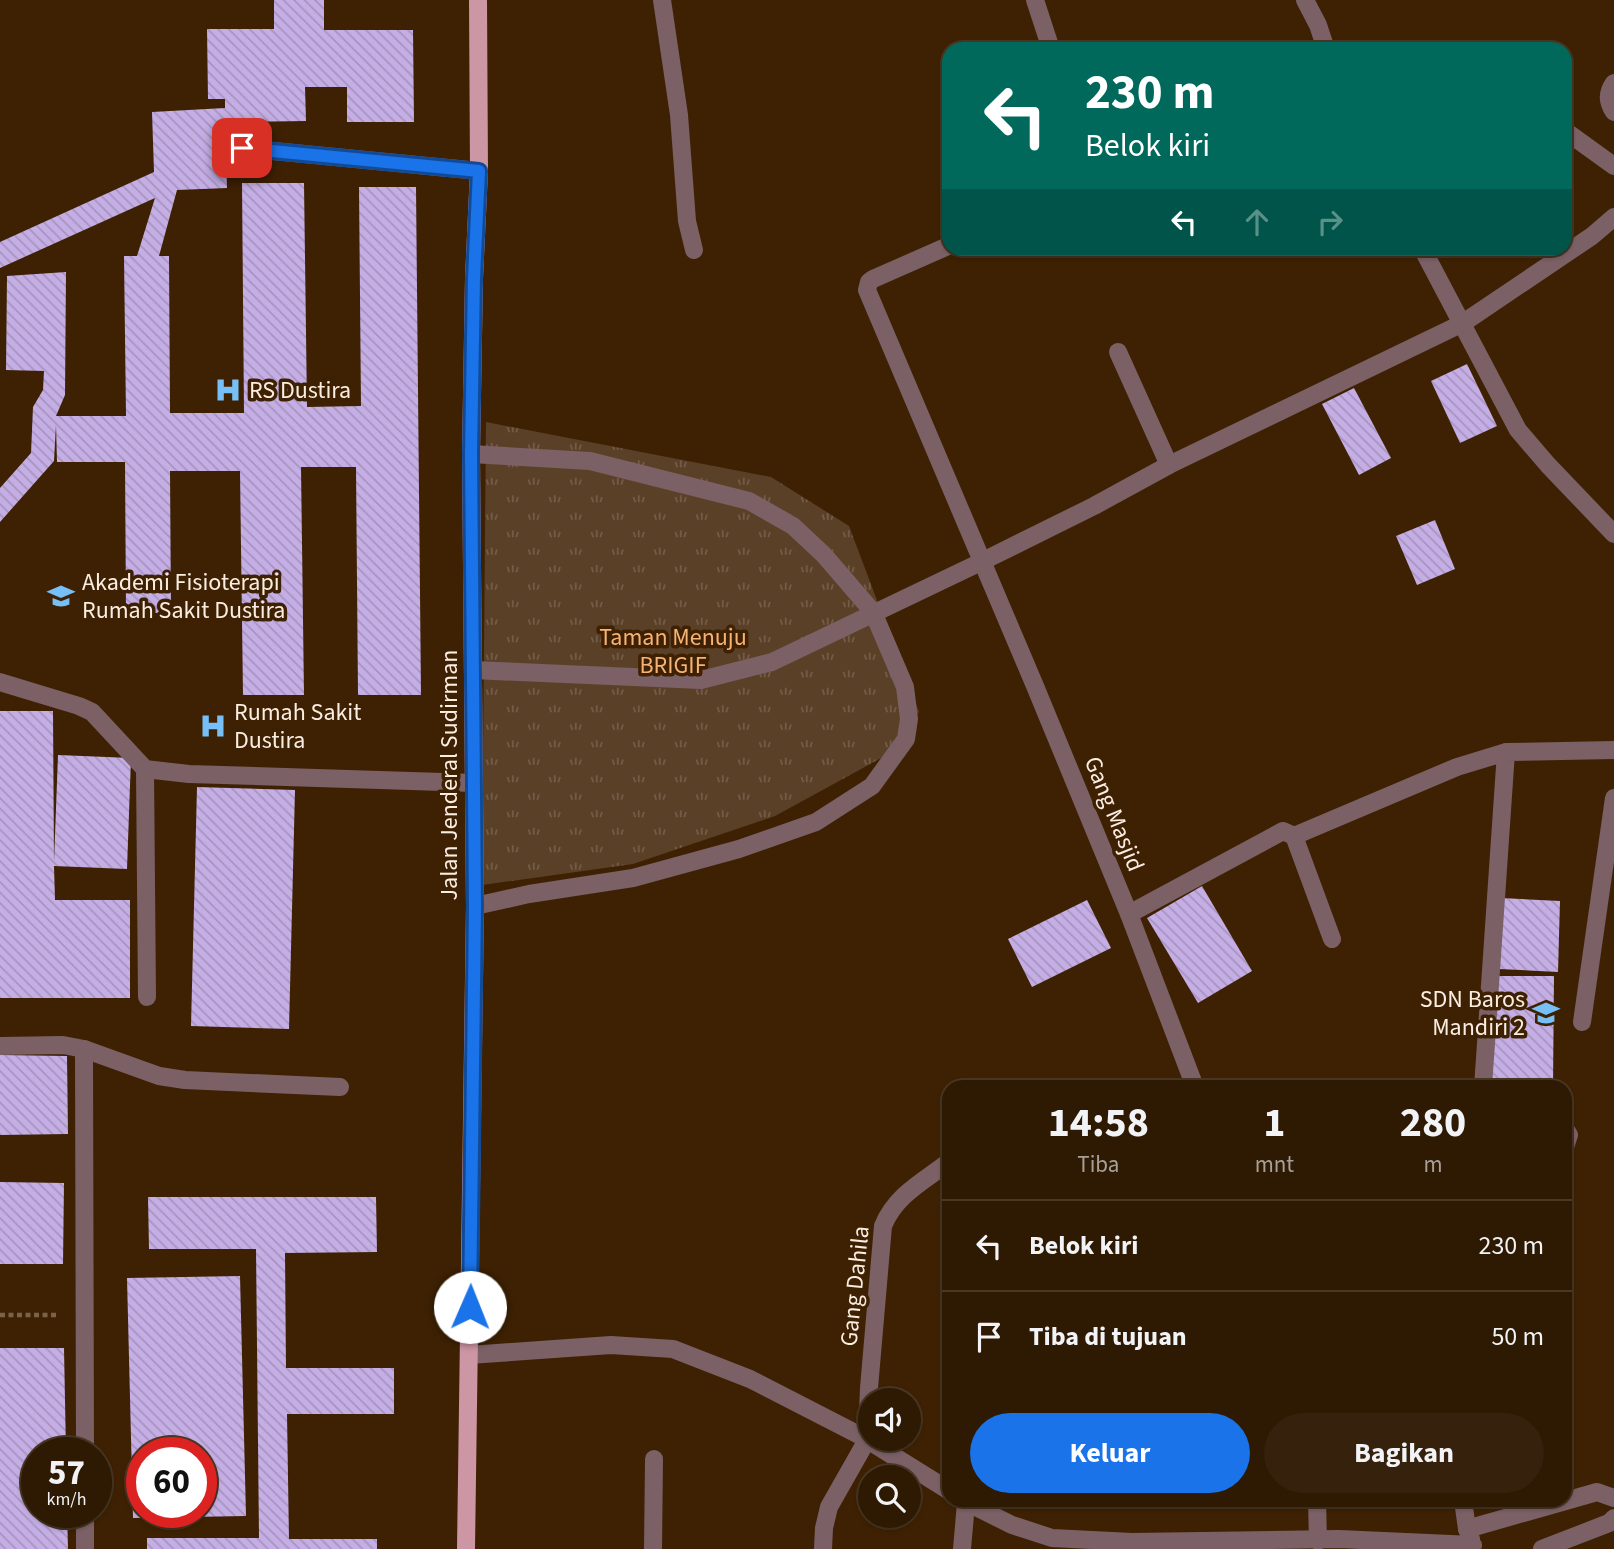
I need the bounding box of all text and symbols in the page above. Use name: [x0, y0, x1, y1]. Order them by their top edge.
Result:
text: 230 m: [1085, 58, 1214, 128]
icon: left: [970, 70, 1061, 161]
pin: [212, 118, 272, 178]
text: Belok kiri: [1085, 123, 1210, 169]
icon: arrive: [223, 129, 261, 167]
icon: left: [1165, 203, 1203, 241]
icon: ahead: [1238, 203, 1276, 241]
icon: right: [1311, 203, 1349, 241]
place label: RS Dustira: [249, 373, 351, 408]
hospital icon: RS Dustira: [213, 375, 243, 405]
place label: Akademi Fisioterapi Rumah Sakit Dustira: [82, 565, 285, 628]
school or university icon: Akademi Fisioterapi Rumah Sakit Dustira: [46, 581, 76, 611]
park label: Taman Menuju BRIGIF: [599, 620, 747, 683]
street label: Jalan Jenderal Sudirman: [432, 650, 467, 900]
place label: Rumah Sakit Dustira: [234, 695, 361, 758]
hospital icon: Rumah Sakit Dustira: [198, 711, 228, 741]
street label: Gang Masjid: [1075, 751, 1153, 877]
place label: SDN Baros Mandiri 2: [1420, 982, 1525, 1045]
school or university icon: SDN Baros Mandiri 2: [1531, 998, 1561, 1028]
text: 14:58: [1048, 1093, 1149, 1153]
text: 1: [1263, 1093, 1285, 1153]
text: 280: [1400, 1093, 1466, 1153]
text: Tiba: [1077, 1148, 1119, 1181]
text: mnt: [1255, 1148, 1294, 1181]
text: m: [1423, 1148, 1443, 1181]
street label: Gang Dahila: [831, 1224, 879, 1348]
icon: left: [970, 1227, 1008, 1265]
text: Belok kiri: [1029, 1227, 1138, 1264]
text: 230 m: [1478, 1227, 1544, 1264]
position arrow: [433, 1270, 507, 1344]
icon: arrive: [970, 1318, 1008, 1356]
text: Tiba di tujuan: [1029, 1318, 1187, 1355]
text: 50 m: [1491, 1318, 1544, 1355]
map controls: [858, 1388, 921, 1528]
button: sound: [858, 1388, 921, 1451]
button: Keluar: [970, 1413, 1250, 1493]
button: Bagikan: [1264, 1413, 1544, 1493]
speed limit sign: 60: [126, 1437, 217, 1528]
text: 57: [48, 1448, 85, 1498]
button: search: [858, 1465, 921, 1528]
text: km/h: [47, 1487, 86, 1512]

